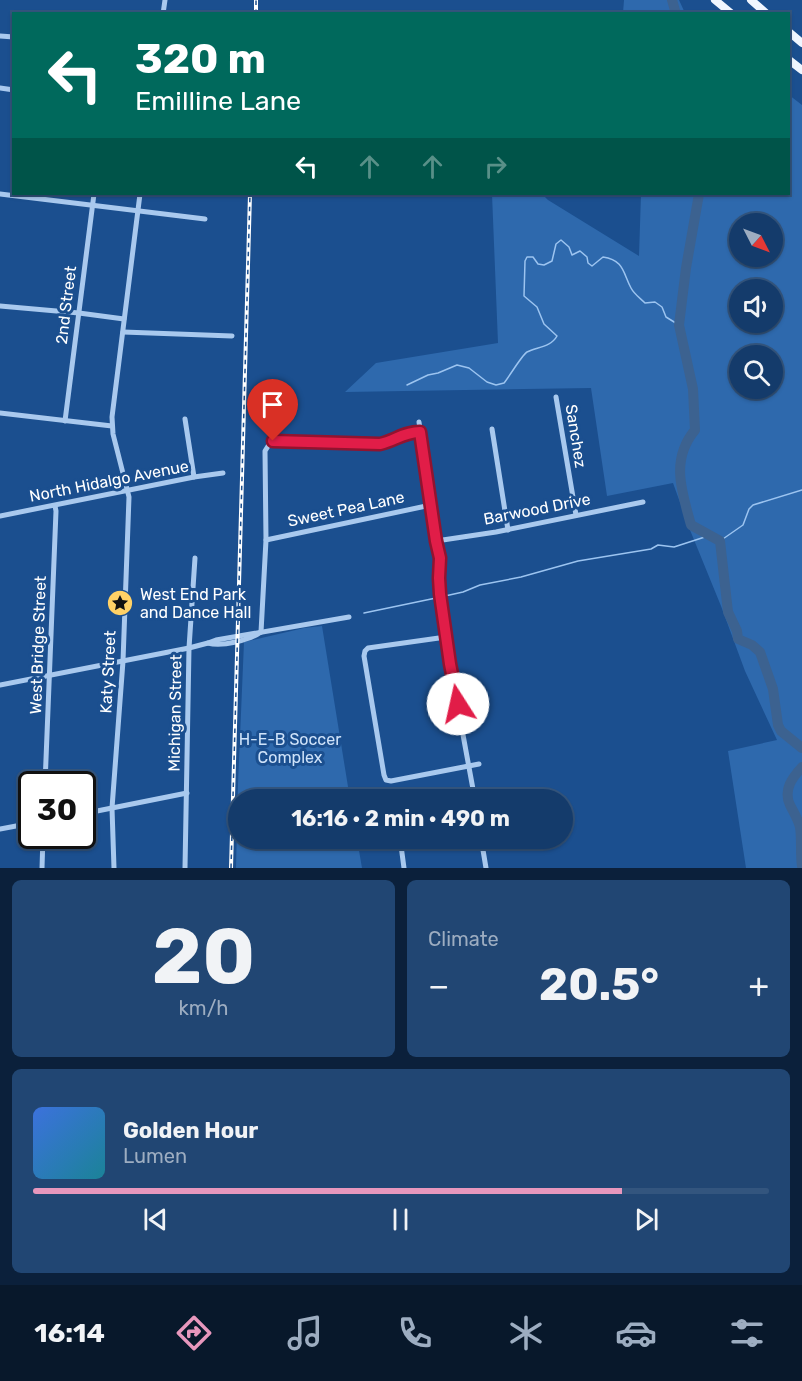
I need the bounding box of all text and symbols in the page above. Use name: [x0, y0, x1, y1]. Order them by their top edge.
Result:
text: 320 m: [135, 34, 266, 84]
icon: left: [36, 36, 114, 114]
text: Emilline Lane: [135, 85, 301, 117]
icon: left: [290, 150, 323, 183]
icon: ahead: [353, 150, 386, 183]
icon: ahead: [416, 150, 449, 183]
icon: right: [479, 150, 512, 183]
north arrow: [729, 213, 783, 267]
map controls: [729, 213, 783, 399]
street label: 2nd Street: [52, 265, 80, 345]
button: sound: [729, 279, 783, 333]
button: search: [729, 345, 783, 399]
pin: [247, 379, 298, 441]
icon: arrive: [256, 388, 289, 421]
street label: Sanchez: [562, 403, 590, 469]
street label: North Hidalgo Avenue: [28, 456, 190, 506]
street label: Sweet Pea Lane: [286, 487, 406, 531]
street label: Barwood Drive: [482, 489, 592, 529]
street label: West Bridge Street: [26, 575, 50, 715]
place label: West End Park and Dance Hall: [140, 585, 251, 622]
place icon: West End Park and Dance Hall: [105, 588, 135, 618]
street label: Katy Street: [96, 630, 120, 714]
street label: Michigan Street: [164, 654, 186, 772]
position arrow: [426, 672, 490, 736]
park label: H-E-B Soccer Complex: [239, 730, 341, 767]
speed limit sign: 30: [18, 771, 96, 849]
text: 16:16 · 2 min · 490 m: [291, 805, 510, 832]
text: 20: [152, 910, 255, 1003]
text: Climate: [428, 927, 499, 951]
text: 20.5°: [539, 958, 659, 1011]
text: −: [428, 966, 449, 1005]
text: +: [748, 966, 769, 1005]
text: km/h: [179, 996, 228, 1020]
text: Golden Hour: [123, 1117, 258, 1144]
text: Lumen: [123, 1144, 187, 1168]
icon: previous: [139, 1203, 172, 1236]
icon: pause: [384, 1203, 417, 1236]
icon: next: [630, 1203, 663, 1236]
icon: directions: [173, 1312, 215, 1354]
icon: music: [284, 1312, 326, 1354]
icon: phone: [394, 1312, 436, 1354]
icon: climate: [505, 1312, 547, 1354]
icon: car: [615, 1312, 657, 1354]
icon: filters: [726, 1312, 768, 1354]
text: 16:14: [34, 1317, 105, 1349]

